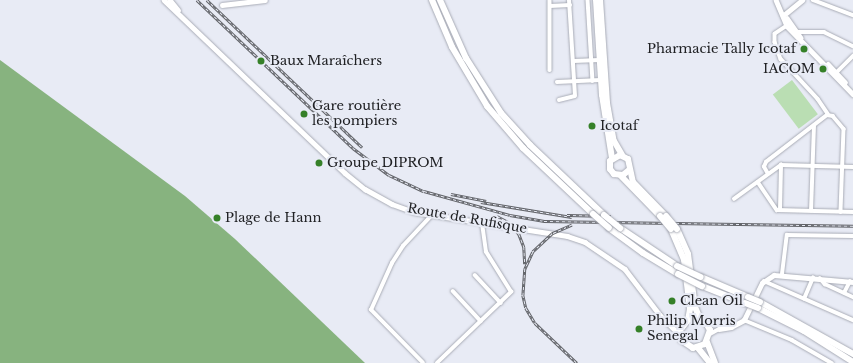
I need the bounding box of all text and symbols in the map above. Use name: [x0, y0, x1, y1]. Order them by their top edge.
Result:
place label: Pharmacie Tally Icotaf: [646, 41, 796, 57]
marker: Pharmacie Tally Icotaf: [799, 44, 809, 54]
place label: Baux Maraîchers: [270, 53, 382, 69]
marker: Baux Maraîchers: [255, 55, 267, 67]
place label: IACOM: [763, 61, 815, 77]
marker: IACOM: [818, 64, 828, 74]
place label: Gare routière les pompiers: [312, 99, 401, 130]
marker: Gare routière les pompiers: [299, 109, 309, 119]
place label: Icotaf: [600, 118, 638, 134]
marker: Icotaf: [587, 121, 597, 131]
place label: Groupe DIPROM: [327, 155, 444, 171]
marker: Groupe DIPROM: [314, 158, 324, 168]
street label: Route de Rufisque: [406, 201, 528, 237]
place label: Plage de Hann: [225, 210, 321, 226]
marker: Plage de Hann: [212, 213, 222, 223]
place label: Clean Oil: [680, 293, 743, 309]
marker: Clean Oil: [667, 296, 677, 306]
place label: Philip Morris Senegal: [647, 314, 736, 345]
marker: Philip Morris Senegal: [634, 324, 644, 334]

